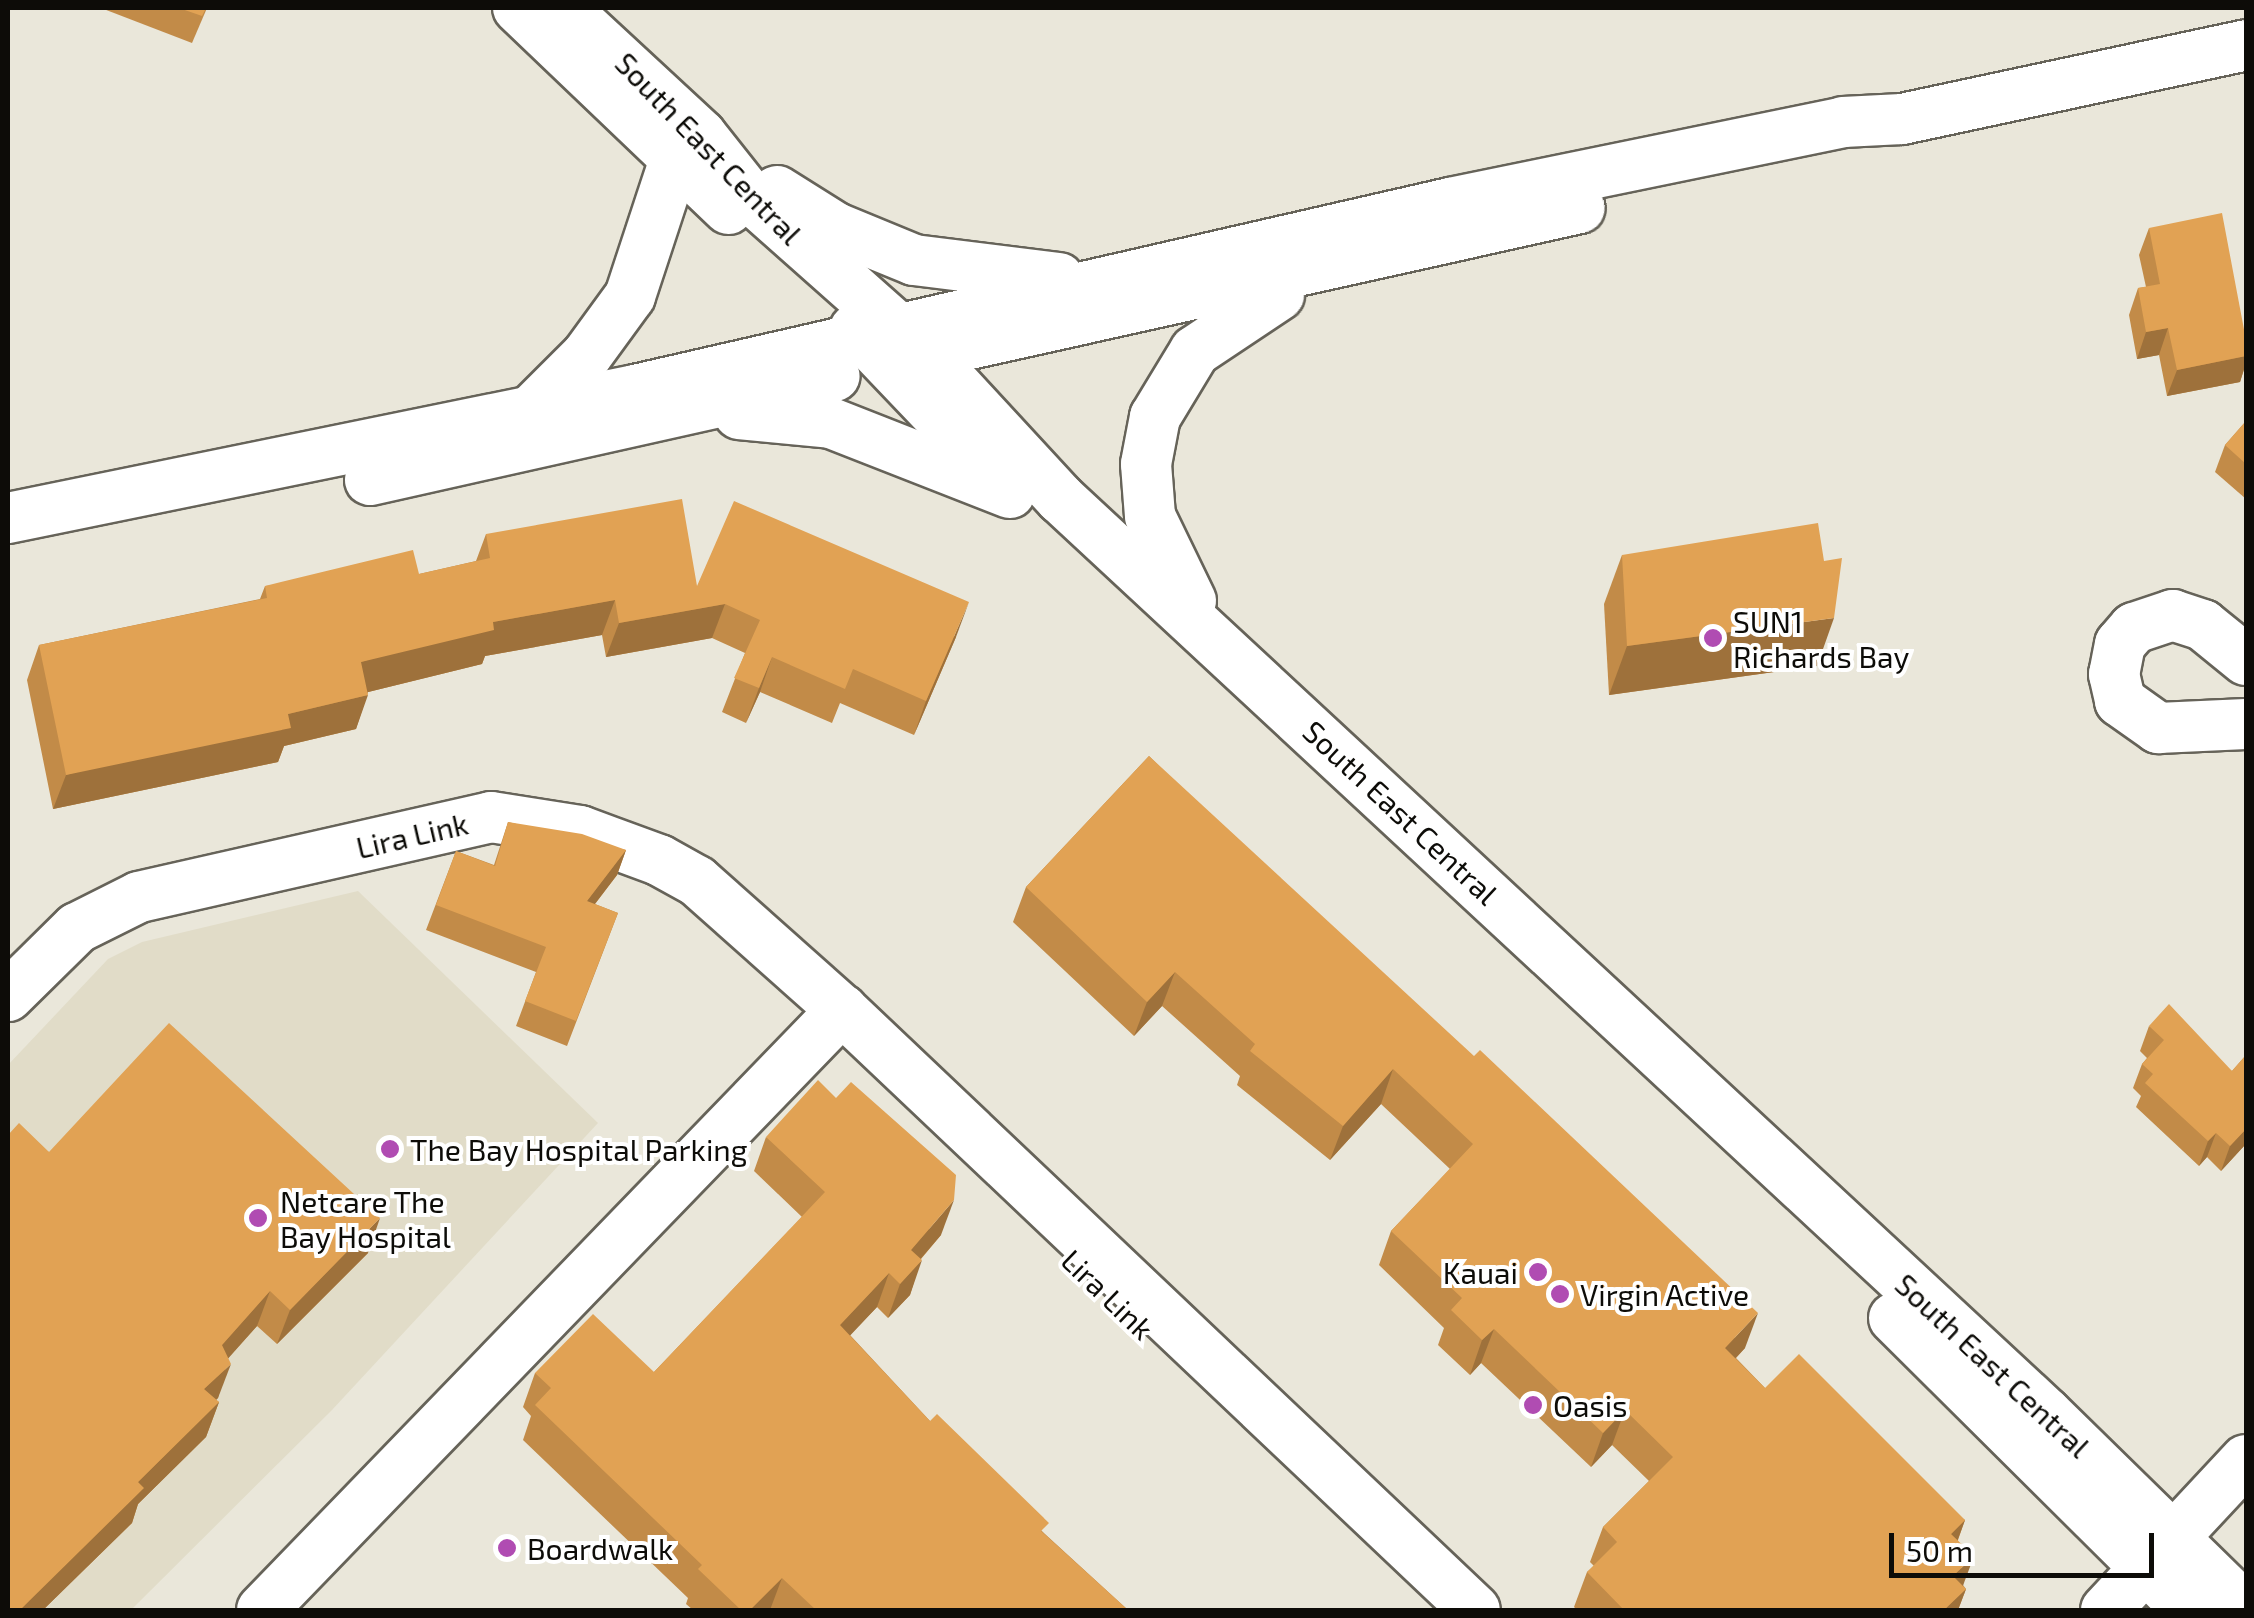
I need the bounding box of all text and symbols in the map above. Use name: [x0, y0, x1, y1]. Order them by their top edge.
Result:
street label: South East Central: [608, 45, 810, 251]
place label: SUN1 Richards Bay: [1733, 603, 1909, 674]
marker: SUN1 Richards Bay: [1702, 627, 1724, 649]
street label: South East Central: [1296, 713, 1506, 911]
street label: Lira Link: [353, 805, 471, 865]
place label: The Bay Hospital Parking: [410, 1131, 749, 1167]
marker: The Bay Hospital Parking: [379, 1138, 401, 1160]
place label: Netcare The Bay Hospital: [280, 1183, 452, 1254]
marker: Netcare The Bay Hospital: [245, 1205, 271, 1231]
street label: Lira Link: [1055, 1242, 1161, 1346]
place label: Kauai: [1443, 1254, 1518, 1290]
marker: Kauai: [1527, 1261, 1549, 1283]
street label: South East Central: [1888, 1266, 2098, 1464]
place label: Virgin Active: [1580, 1276, 1750, 1312]
marker: Virgin Active: [1549, 1283, 1571, 1305]
place label: Oasis: [1553, 1387, 1627, 1423]
marker: Oasis: [1522, 1394, 1544, 1416]
scale bar: [1894, 1513, 2159, 1575]
place label: Boardwalk: [527, 1530, 673, 1566]
text: 50 m: [1906, 1532, 1973, 1568]
marker: Boardwalk: [496, 1537, 518, 1559]

